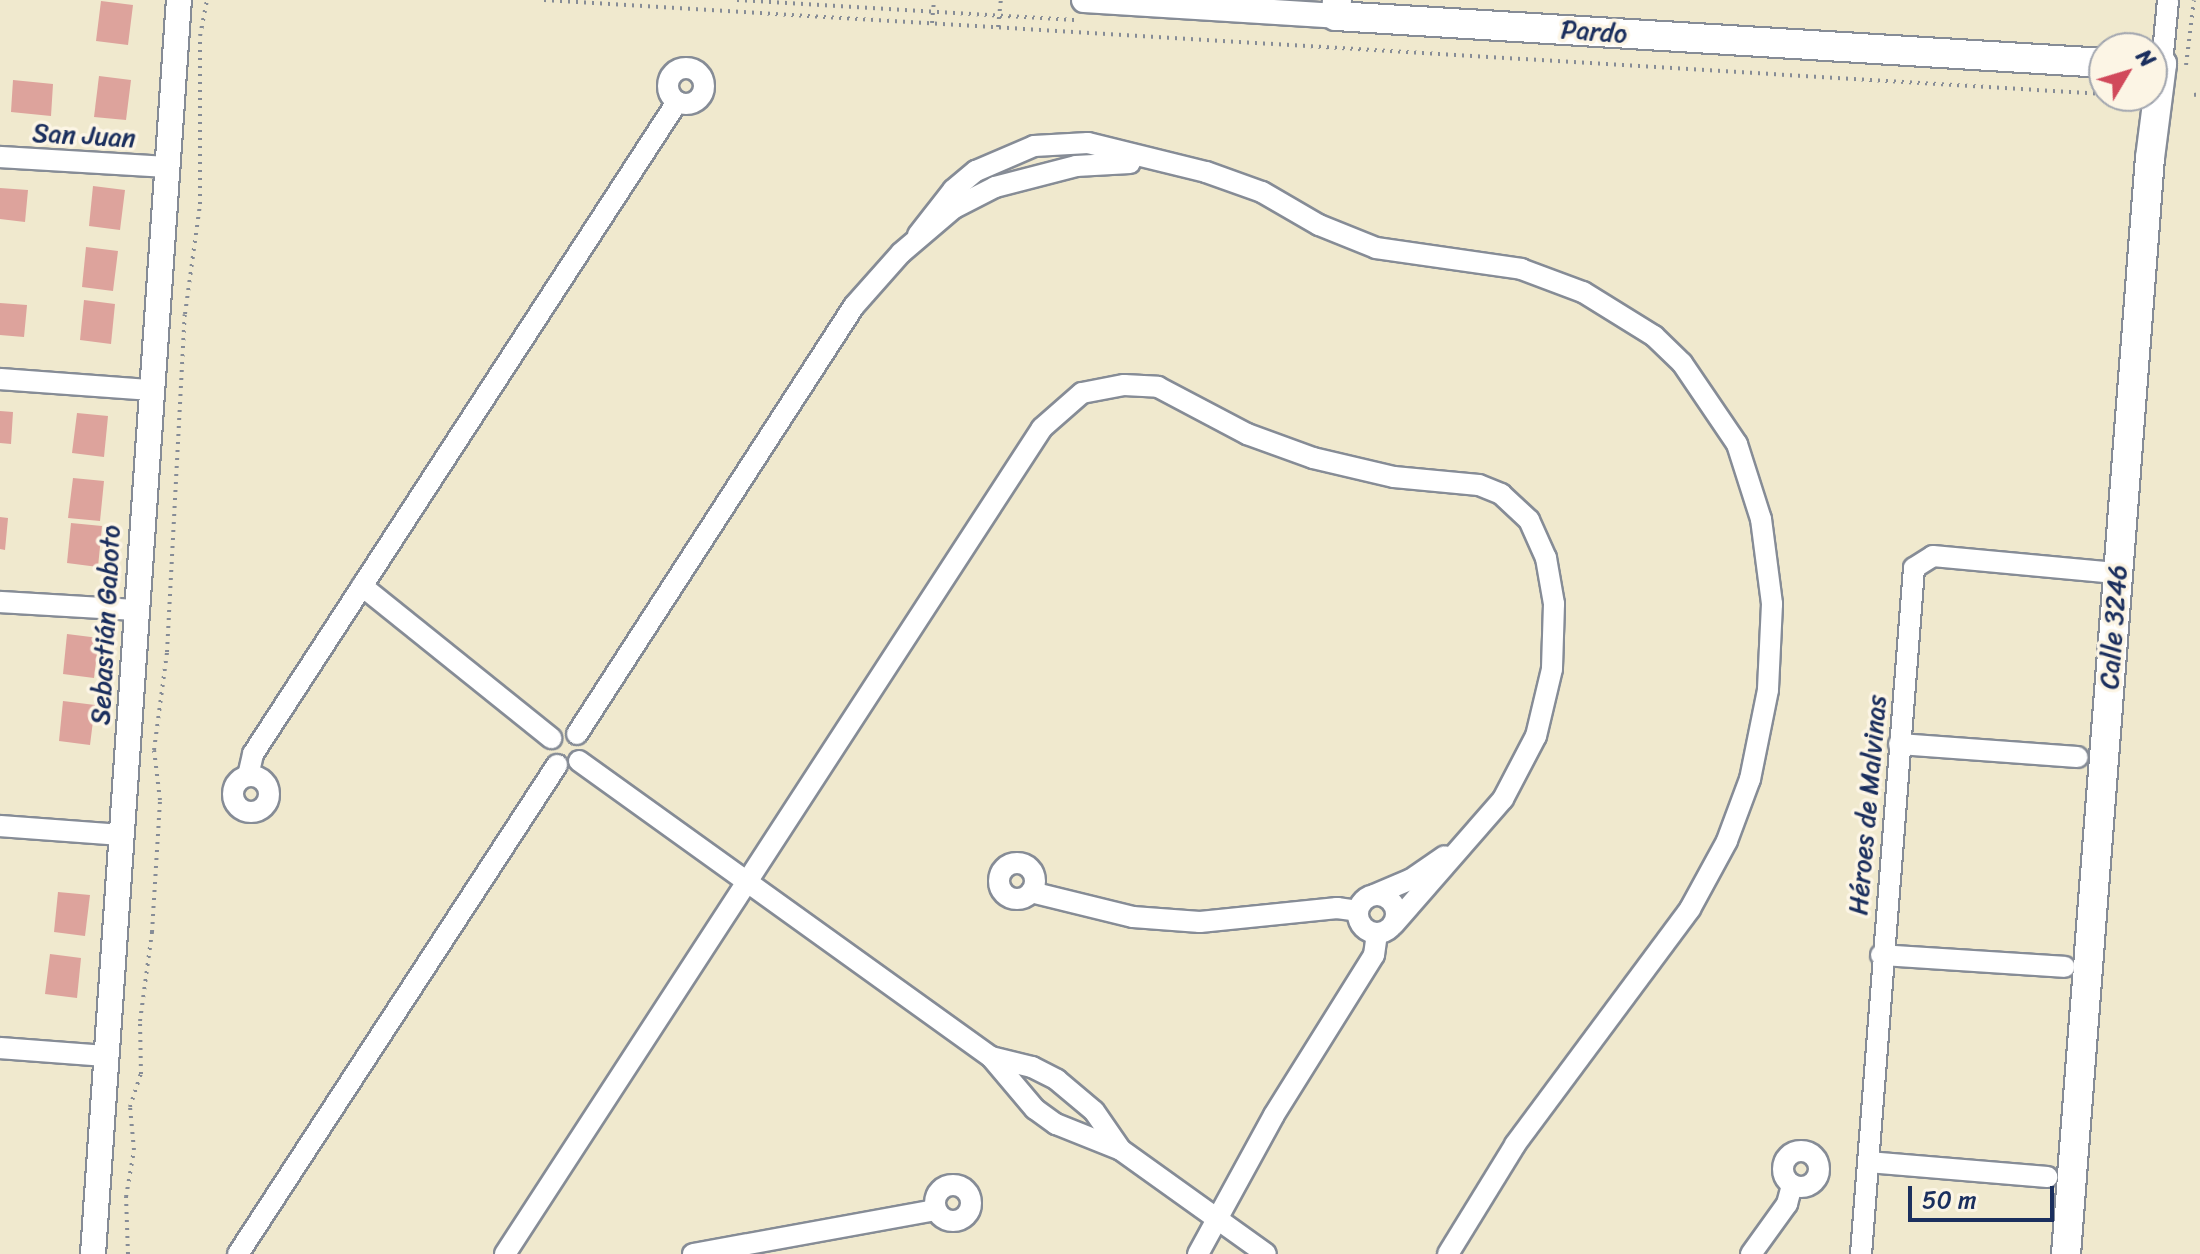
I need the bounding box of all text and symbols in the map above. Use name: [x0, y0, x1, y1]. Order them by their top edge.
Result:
street label: Pardo: [1560, 14, 1628, 50]
north arrow: [2088, 32, 2168, 112]
text: N: [2126, 40, 2166, 76]
street label: San Juan: [32, 118, 136, 154]
street label: Sebastián Gaboto: [85, 524, 127, 726]
street label: Calle 3246: [2094, 564, 2134, 690]
street label: Héroes de Malvinas: [1843, 693, 1893, 917]
scale bar: [1912, 1170, 2058, 1220]
text: 50 m: [1922, 1179, 1977, 1221]

